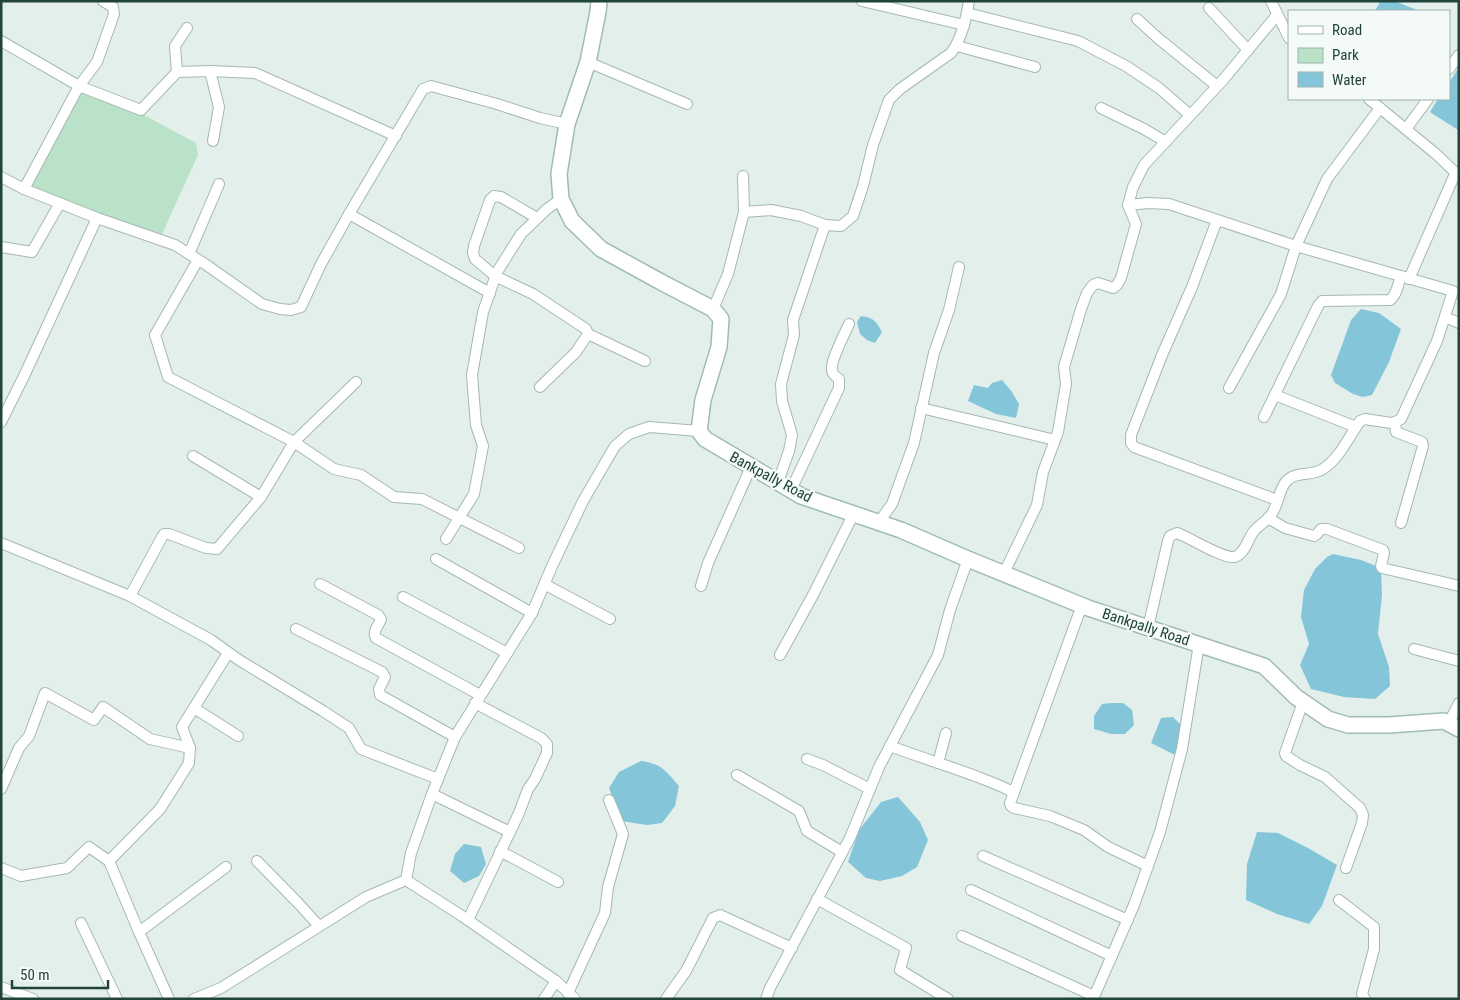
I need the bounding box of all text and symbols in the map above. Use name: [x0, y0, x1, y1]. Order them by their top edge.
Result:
legend: [1288, 10, 1450, 100]
text: Road: [1332, 21, 1362, 39]
text: Park: [1332, 46, 1359, 64]
text: Water: [1332, 71, 1367, 89]
street label: Bankpally Road: [727, 448, 815, 506]
street label: Bankpally Road: [1100, 604, 1192, 650]
scale bar: [12, 958, 109, 990]
text: 50 m: [20, 966, 50, 984]

